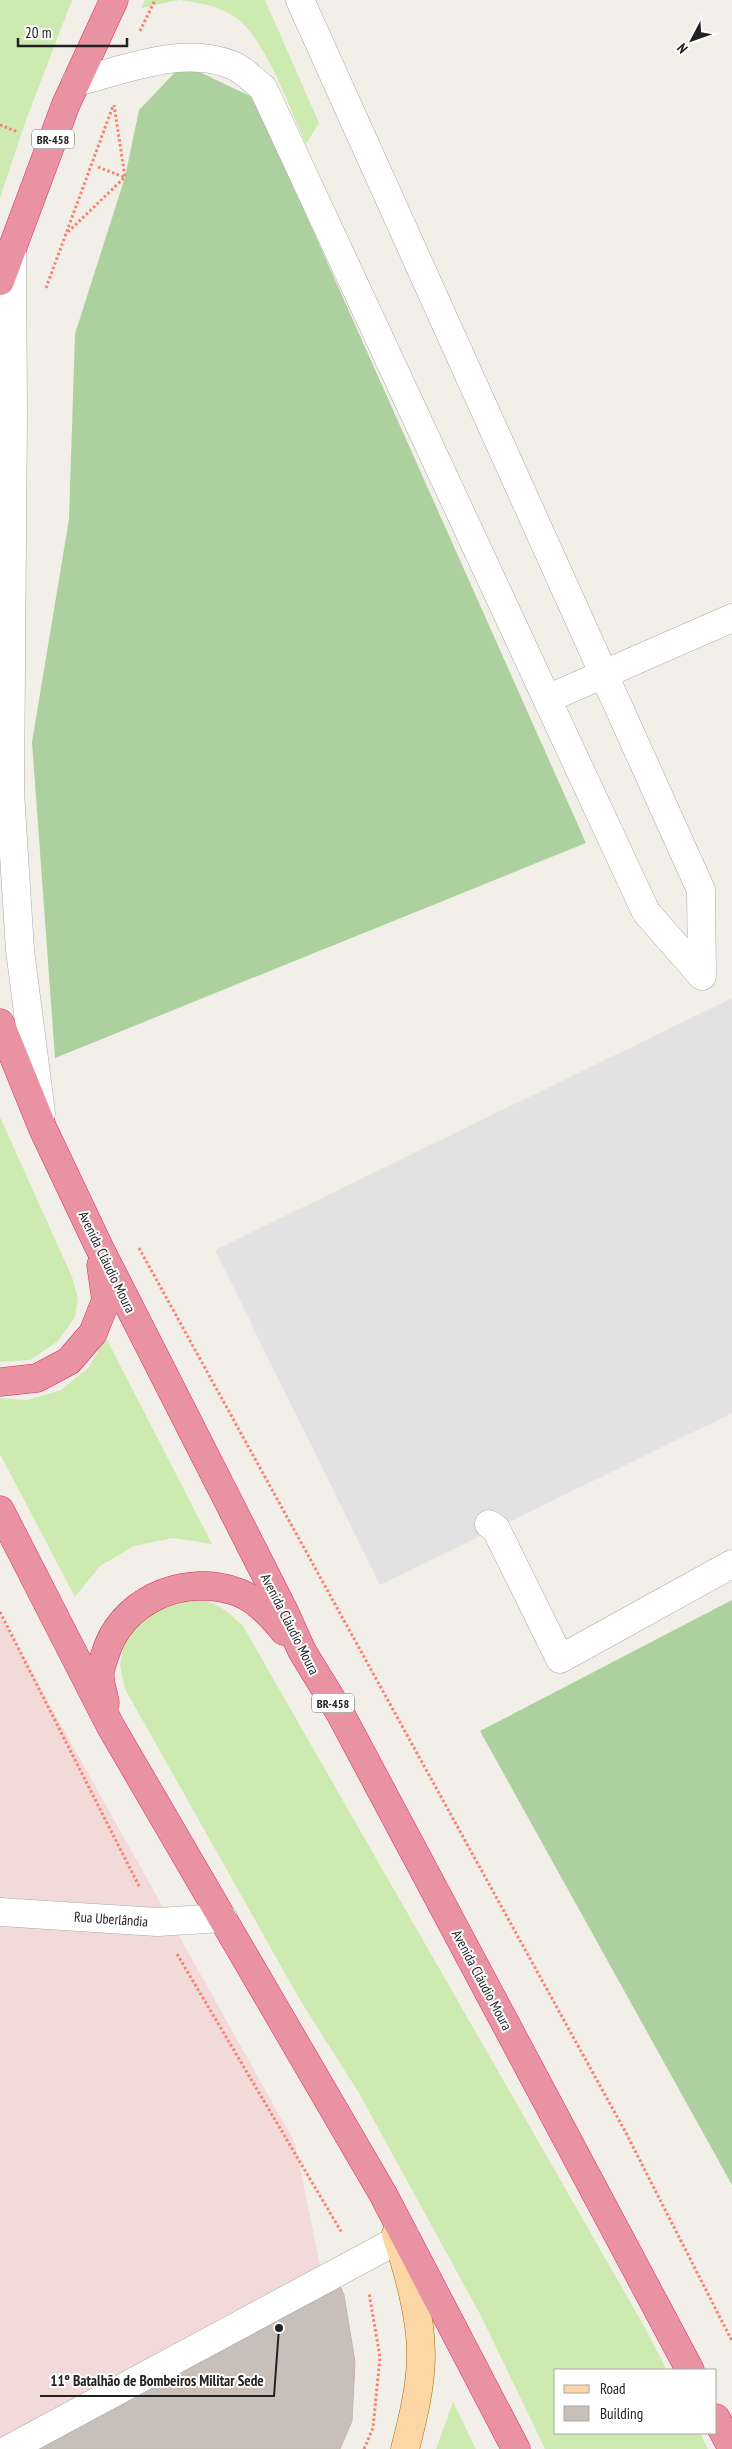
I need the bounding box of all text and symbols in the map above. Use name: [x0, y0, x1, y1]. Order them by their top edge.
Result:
scale bar: [18, 15, 126, 47]
north arrow: [667, 15, 717, 65]
text: 20 m: [25, 23, 51, 42]
text: N: [673, 40, 691, 57]
road number: BR-458: [32, 130, 74, 148]
street label: Avenida Cláudio Moura: [75, 1208, 139, 1316]
street label: Avenida Cláudio Moura: [257, 1570, 323, 1678]
road number: BR-458: [312, 1694, 354, 1712]
street label: Rua Uberlândia: [73, 1907, 149, 1931]
street label: Avenida Cláudio Moura: [448, 1927, 516, 2033]
callout: 11º Batalhão de Bombeiros Militar Sede: [40, 2366, 274, 2396]
legend: [554, 2369, 717, 2434]
text: 11º Batalhão de Bombeiros Militar Sede: [50, 2371, 264, 2390]
text: Road: [600, 2379, 626, 2398]
text: Building: [600, 2404, 643, 2423]

